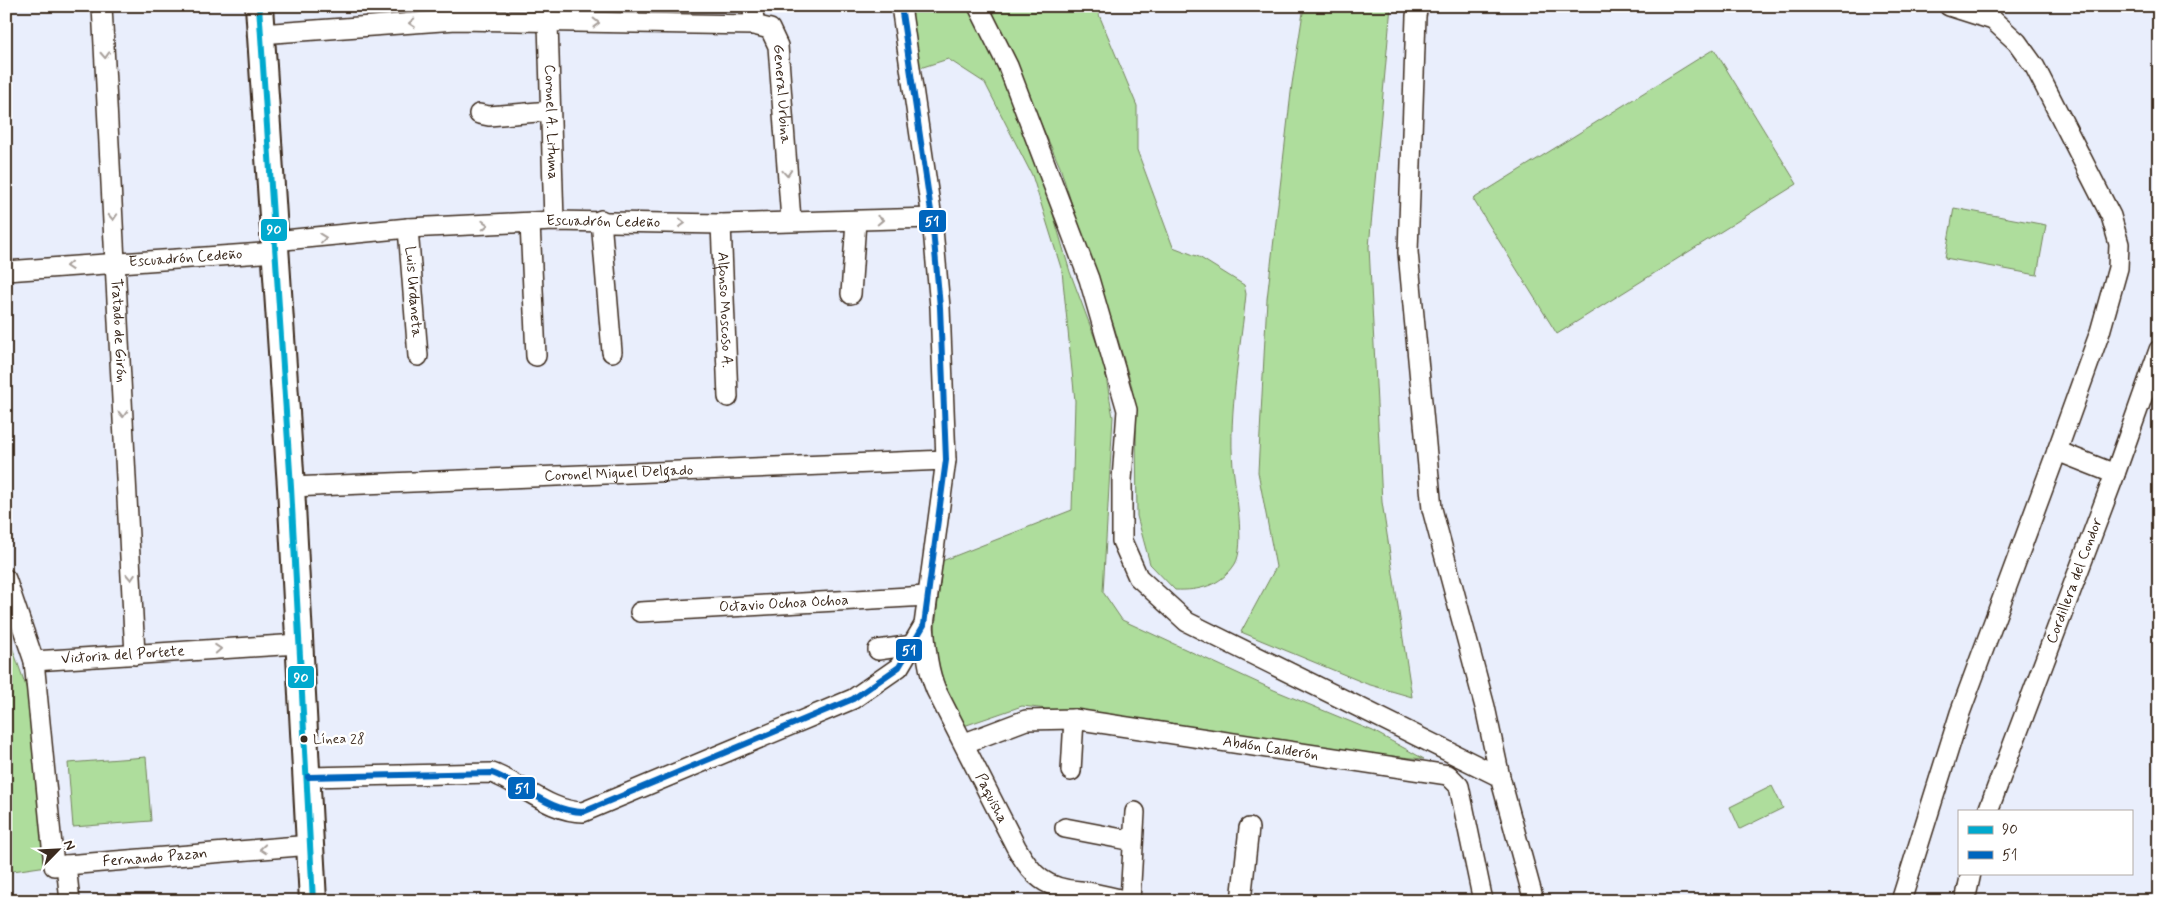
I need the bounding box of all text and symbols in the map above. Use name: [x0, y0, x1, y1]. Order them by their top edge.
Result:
one-way arrow: [407, 17, 415, 28]
one-way arrow: [593, 18, 601, 28]
street label: General Urbina: [768, 43, 795, 146]
one-way arrow: [100, 52, 110, 59]
street label: Coronel A. Lituma: [539, 64, 563, 180]
one-way arrow: [781, 170, 792, 178]
line badge: 51: [918, 209, 947, 233]
street label: Escuadrón Cedeño: [546, 211, 660, 233]
one-way arrow: [108, 213, 119, 221]
text: 51: [925, 213, 939, 231]
one-way arrow: [876, 215, 884, 225]
one-way arrow: [679, 217, 687, 228]
line badge: 90: [260, 218, 288, 242]
one-way arrow: [481, 219, 489, 230]
text: 90: [267, 221, 281, 239]
one-way arrow: [319, 233, 327, 244]
street label: Escuadrón Cedeño: [128, 244, 243, 272]
street label: Luis Urdaneta: [399, 246, 427, 339]
street label: Alfonso Moscoso A.: [711, 252, 737, 368]
one-way arrow: [65, 260, 73, 271]
street label: Tratado de Girón: [106, 278, 131, 383]
one-way arrow: [118, 411, 128, 419]
street label: Coronel Miguel Delgado: [544, 460, 694, 487]
street label: Cordillera del Condor: [2042, 515, 2108, 647]
one-way arrow: [125, 573, 136, 581]
street label: Octavio Ochoa Ochoa: [718, 590, 849, 618]
line badge: 51: [895, 638, 923, 662]
street label: Victoria del Portete: [60, 641, 185, 669]
text: 51: [902, 642, 916, 660]
one-way arrow: [215, 644, 223, 655]
line badge: 90: [287, 665, 315, 689]
text: 90: [294, 669, 308, 687]
place label: Línea 28: [313, 730, 365, 748]
street label: Abdón Calderón: [1221, 731, 1320, 765]
marker: Línea 28: [299, 734, 309, 744]
street label: Paquisha: [970, 770, 1012, 827]
line badge: 51: [507, 776, 536, 800]
text: 51: [515, 780, 529, 798]
legend: [1958, 810, 2132, 874]
text: 90: [2002, 820, 2018, 840]
north arrow: [32, 824, 82, 874]
text: N: [59, 837, 79, 853]
street label: Fernando Pazan: [102, 843, 208, 872]
one-way arrow: [259, 843, 267, 854]
text: 51: [2002, 846, 2017, 866]

